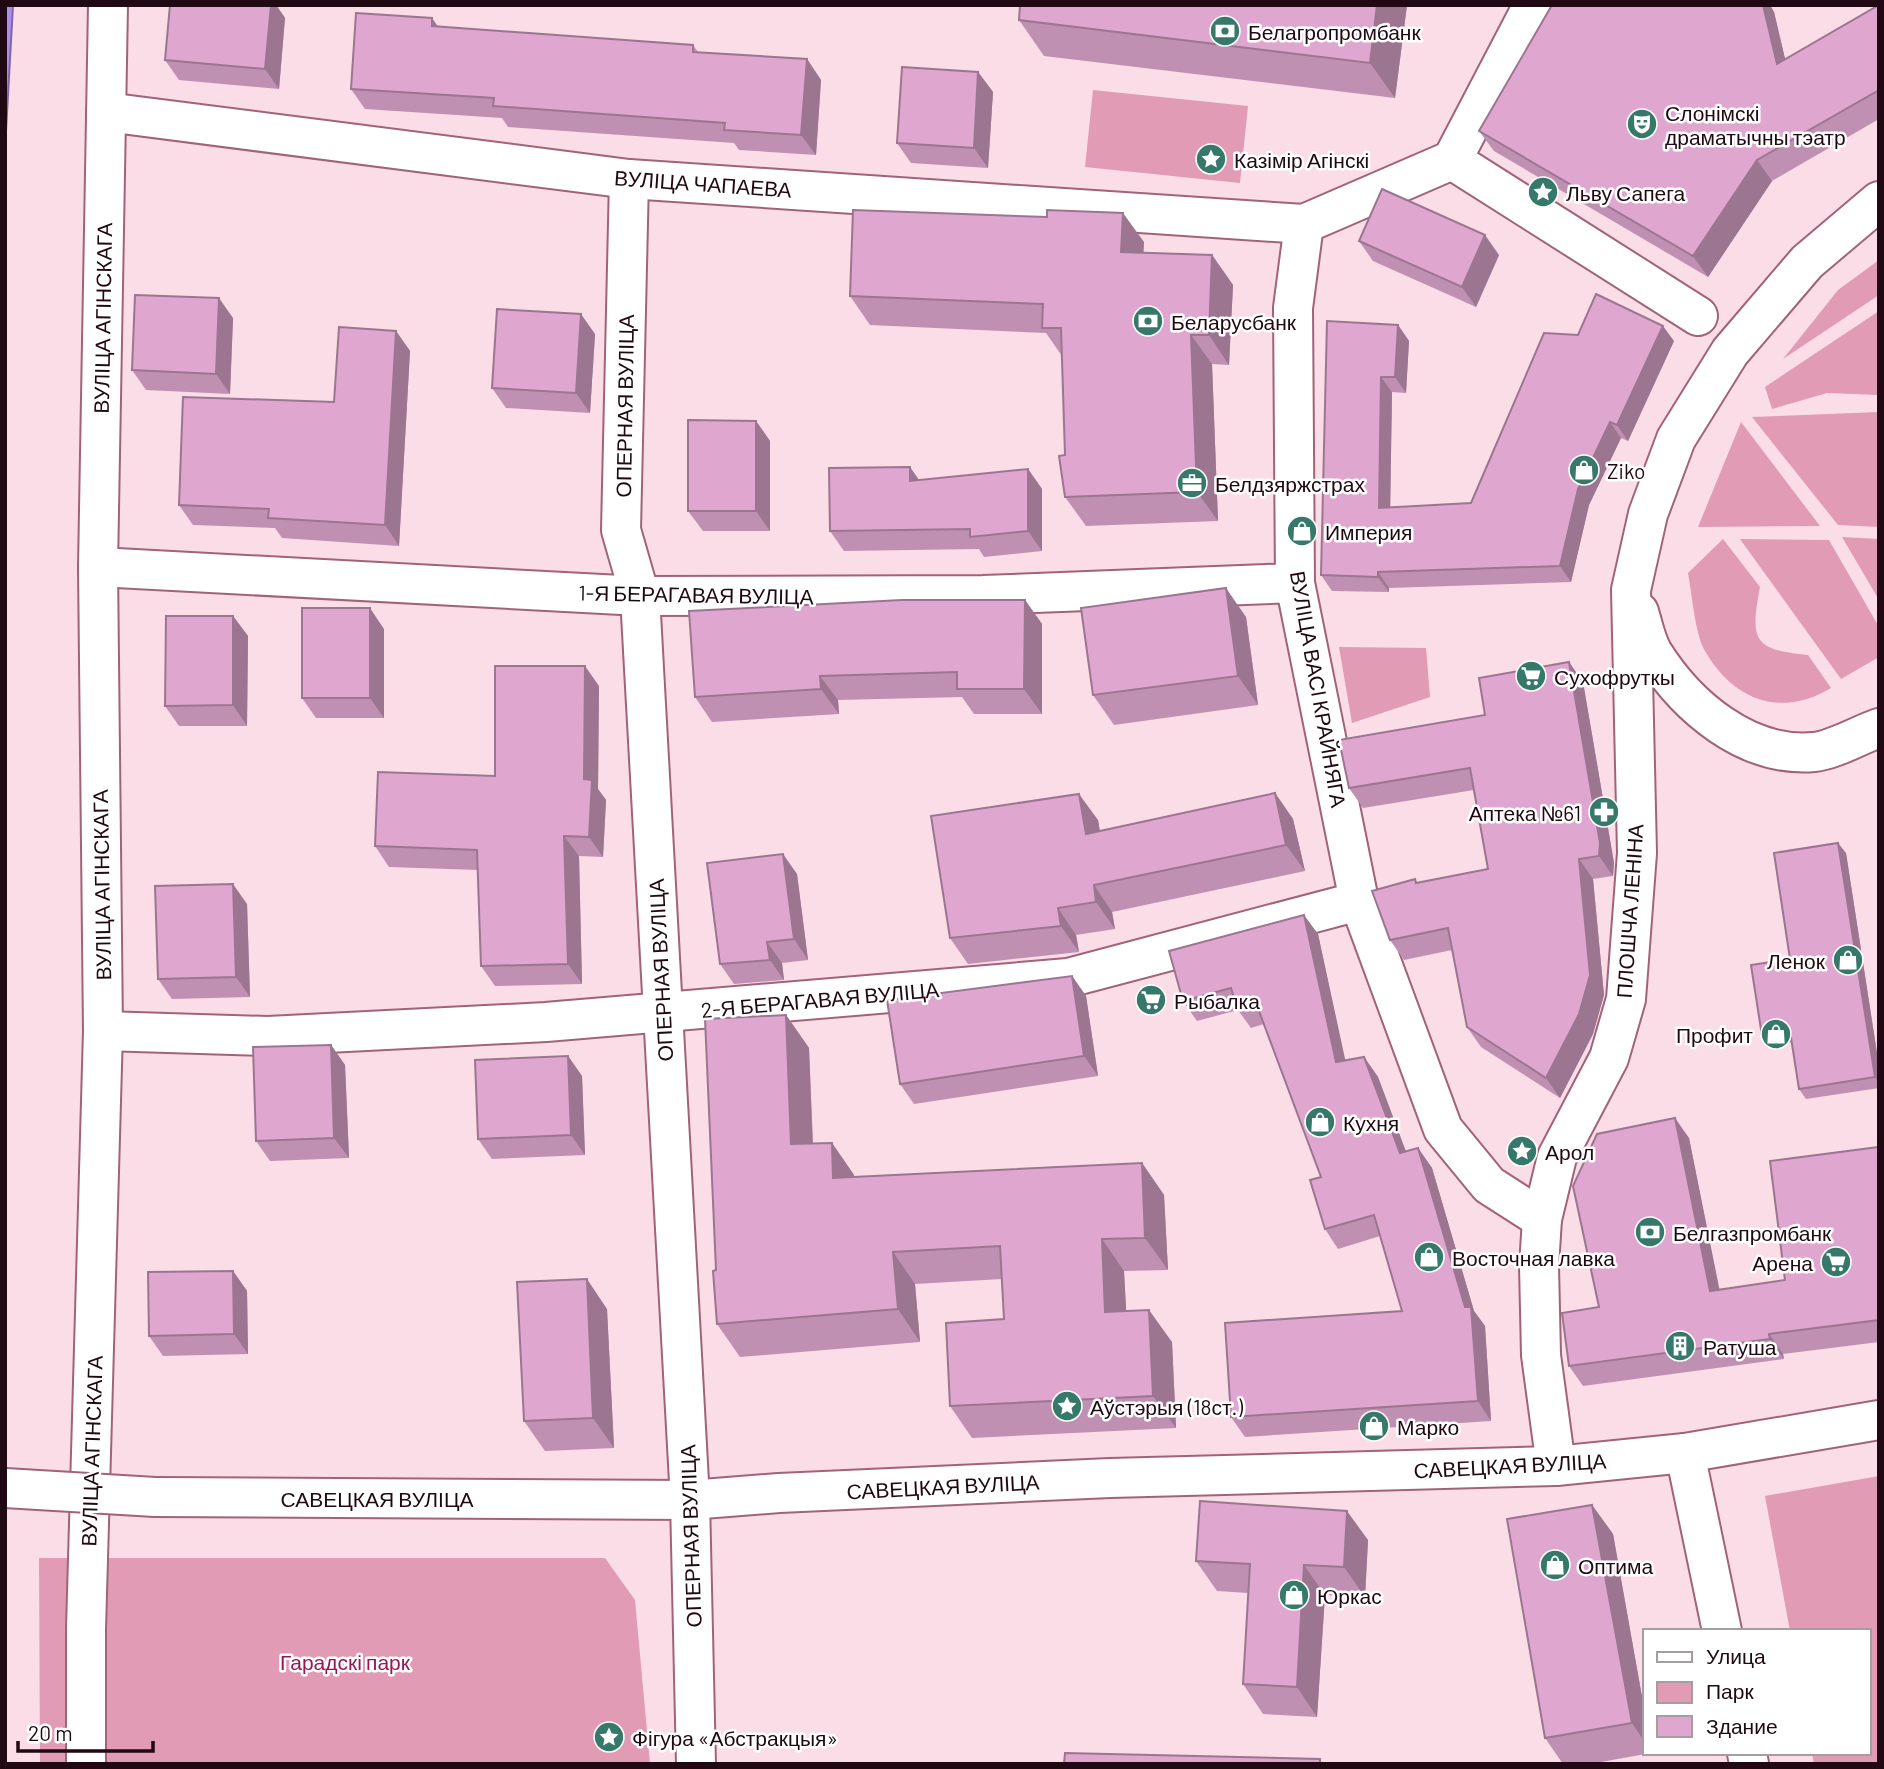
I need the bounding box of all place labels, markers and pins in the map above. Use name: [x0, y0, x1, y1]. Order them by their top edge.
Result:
bank icon: Белагропромбанк: [1208, 14, 1242, 48]
place label: Белагропромбанк: [1248, 19, 1421, 44]
place label: Слонімскі драматычны тэатр: [1665, 100, 1846, 149]
theatre icon: Слонімскі драматычны тэатр: [1625, 107, 1659, 141]
place icon: Казімір Агінскі: [1194, 142, 1228, 176]
place label: Казімір Агінскі: [1234, 147, 1369, 172]
place icon: Льву Сапега: [1526, 175, 1560, 209]
place label: Льву Сапега: [1566, 180, 1685, 205]
bank icon: Беларусбанк: [1131, 304, 1165, 338]
place label: Беларусбанк: [1171, 309, 1297, 334]
shop icon: Ziko: [1567, 453, 1601, 487]
place label: Ziko: [1607, 458, 1645, 483]
office icon: Белдзяржстрах: [1175, 466, 1209, 500]
place label: Белдзяржстрах: [1215, 471, 1365, 496]
shop icon: Империя: [1285, 514, 1319, 548]
place label: Империя: [1325, 519, 1412, 544]
supermarket icon: Сухофруткы: [1514, 659, 1548, 693]
place label: Сухофруткы: [1554, 664, 1675, 689]
pharmacy icon: Аптека №61: [1587, 795, 1621, 829]
place label: Аптека №61: [1469, 800, 1581, 825]
shop icon: Ленок: [1831, 943, 1865, 977]
place label: Ленок: [1767, 948, 1826, 973]
supermarket icon: Рыбалка: [1134, 983, 1168, 1017]
place label: Рыбалка: [1174, 988, 1260, 1013]
shop icon: Профит: [1759, 1017, 1793, 1051]
place label: Профит: [1676, 1022, 1753, 1047]
shop icon: Кухня: [1303, 1105, 1337, 1139]
place label: Кухня: [1343, 1110, 1399, 1135]
place icon: Арол: [1505, 1134, 1539, 1168]
place label: Арол: [1545, 1139, 1594, 1164]
bank icon: Белгазпромбанк: [1633, 1215, 1667, 1249]
place label: Белгазпромбанк: [1673, 1220, 1832, 1245]
shop icon: Восточная лавка: [1412, 1240, 1446, 1274]
place label: Восточная лавка: [1452, 1245, 1615, 1270]
supermarket icon: Арена: [1819, 1245, 1853, 1279]
place label: Арена: [1752, 1250, 1813, 1275]
building icon: Ратуша: [1663, 1329, 1697, 1363]
place label: Ратуша: [1703, 1334, 1777, 1359]
place icon: Аўстэрыя (18ст.): [1050, 1389, 1084, 1423]
place label: Аўстэрыя (18ст.): [1090, 1394, 1243, 1419]
shop icon: Марко: [1357, 1409, 1391, 1443]
place label: Марко: [1397, 1414, 1459, 1439]
shop icon: Оптима: [1538, 1548, 1572, 1582]
place label: Оптима: [1578, 1553, 1653, 1578]
shop icon: Юркас: [1277, 1578, 1311, 1612]
place label: Юркас: [1317, 1583, 1382, 1608]
place icon: Фігура «Абстракцыя»: [592, 1720, 626, 1754]
place label: Фігура «Абстракцыя»: [632, 1725, 838, 1750]

